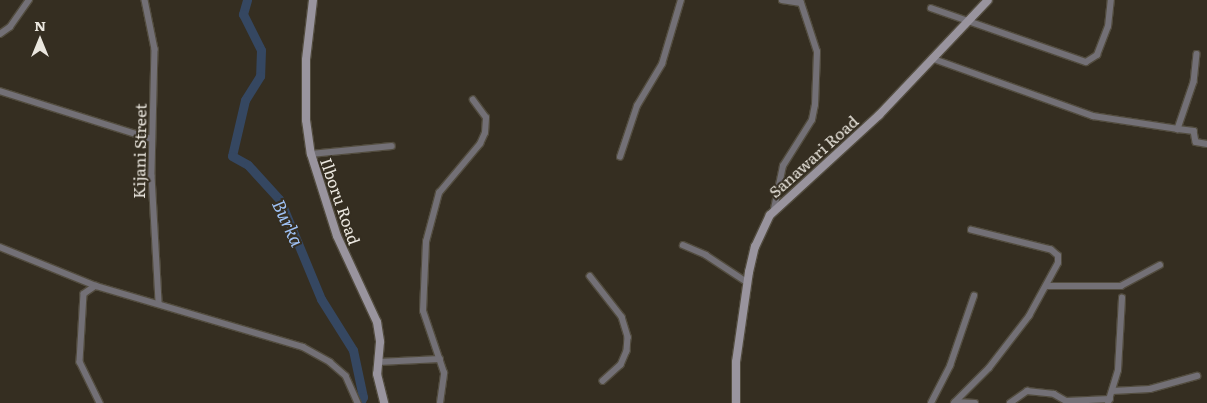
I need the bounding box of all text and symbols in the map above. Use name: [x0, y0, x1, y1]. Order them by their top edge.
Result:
north arrow: [15, 15, 65, 65]
text: N: [34, 15, 46, 35]
street label: Kijani Street: [129, 103, 149, 199]
street label: Sanawari Road: [764, 111, 862, 201]
street label: Ilboru Road: [317, 155, 365, 247]
water label: Burka: [268, 196, 308, 250]

